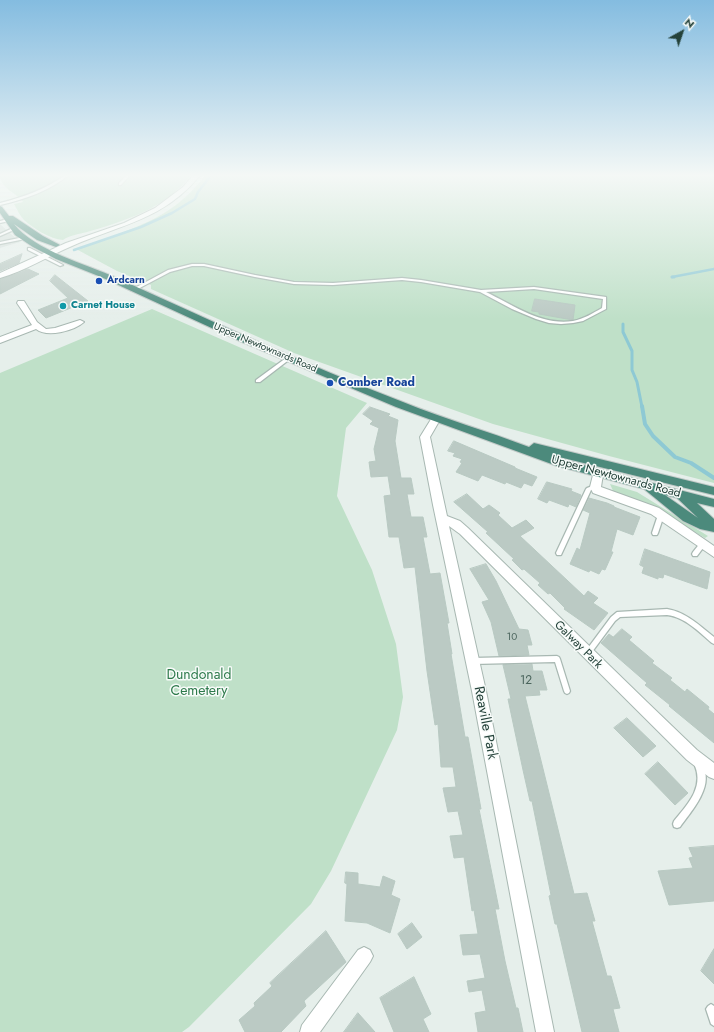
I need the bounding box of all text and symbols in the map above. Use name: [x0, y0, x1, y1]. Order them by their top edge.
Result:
north arrow: [662, 12, 702, 52]
text: N: [681, 14, 698, 32]
place label: Ardcarn: [107, 275, 145, 287]
marker: Ardcarn: [94, 276, 104, 286]
place label: Carnet House: [71, 300, 135, 312]
marker: Carnet House: [58, 301, 68, 311]
street label: Upper Newtownards Road: [212, 321, 318, 375]
place label: Comber Road: [338, 376, 415, 390]
marker: Comber Road: [325, 378, 335, 388]
street label: Upper Newtownards Road: [550, 453, 682, 501]
street label: Galway Park: [551, 618, 605, 672]
house number: 10: [507, 632, 517, 644]
park label: Dundonald Cemetery: [166, 668, 232, 700]
house number: 12: [520, 674, 532, 688]
street label: Reaville Park: [470, 685, 500, 761]

